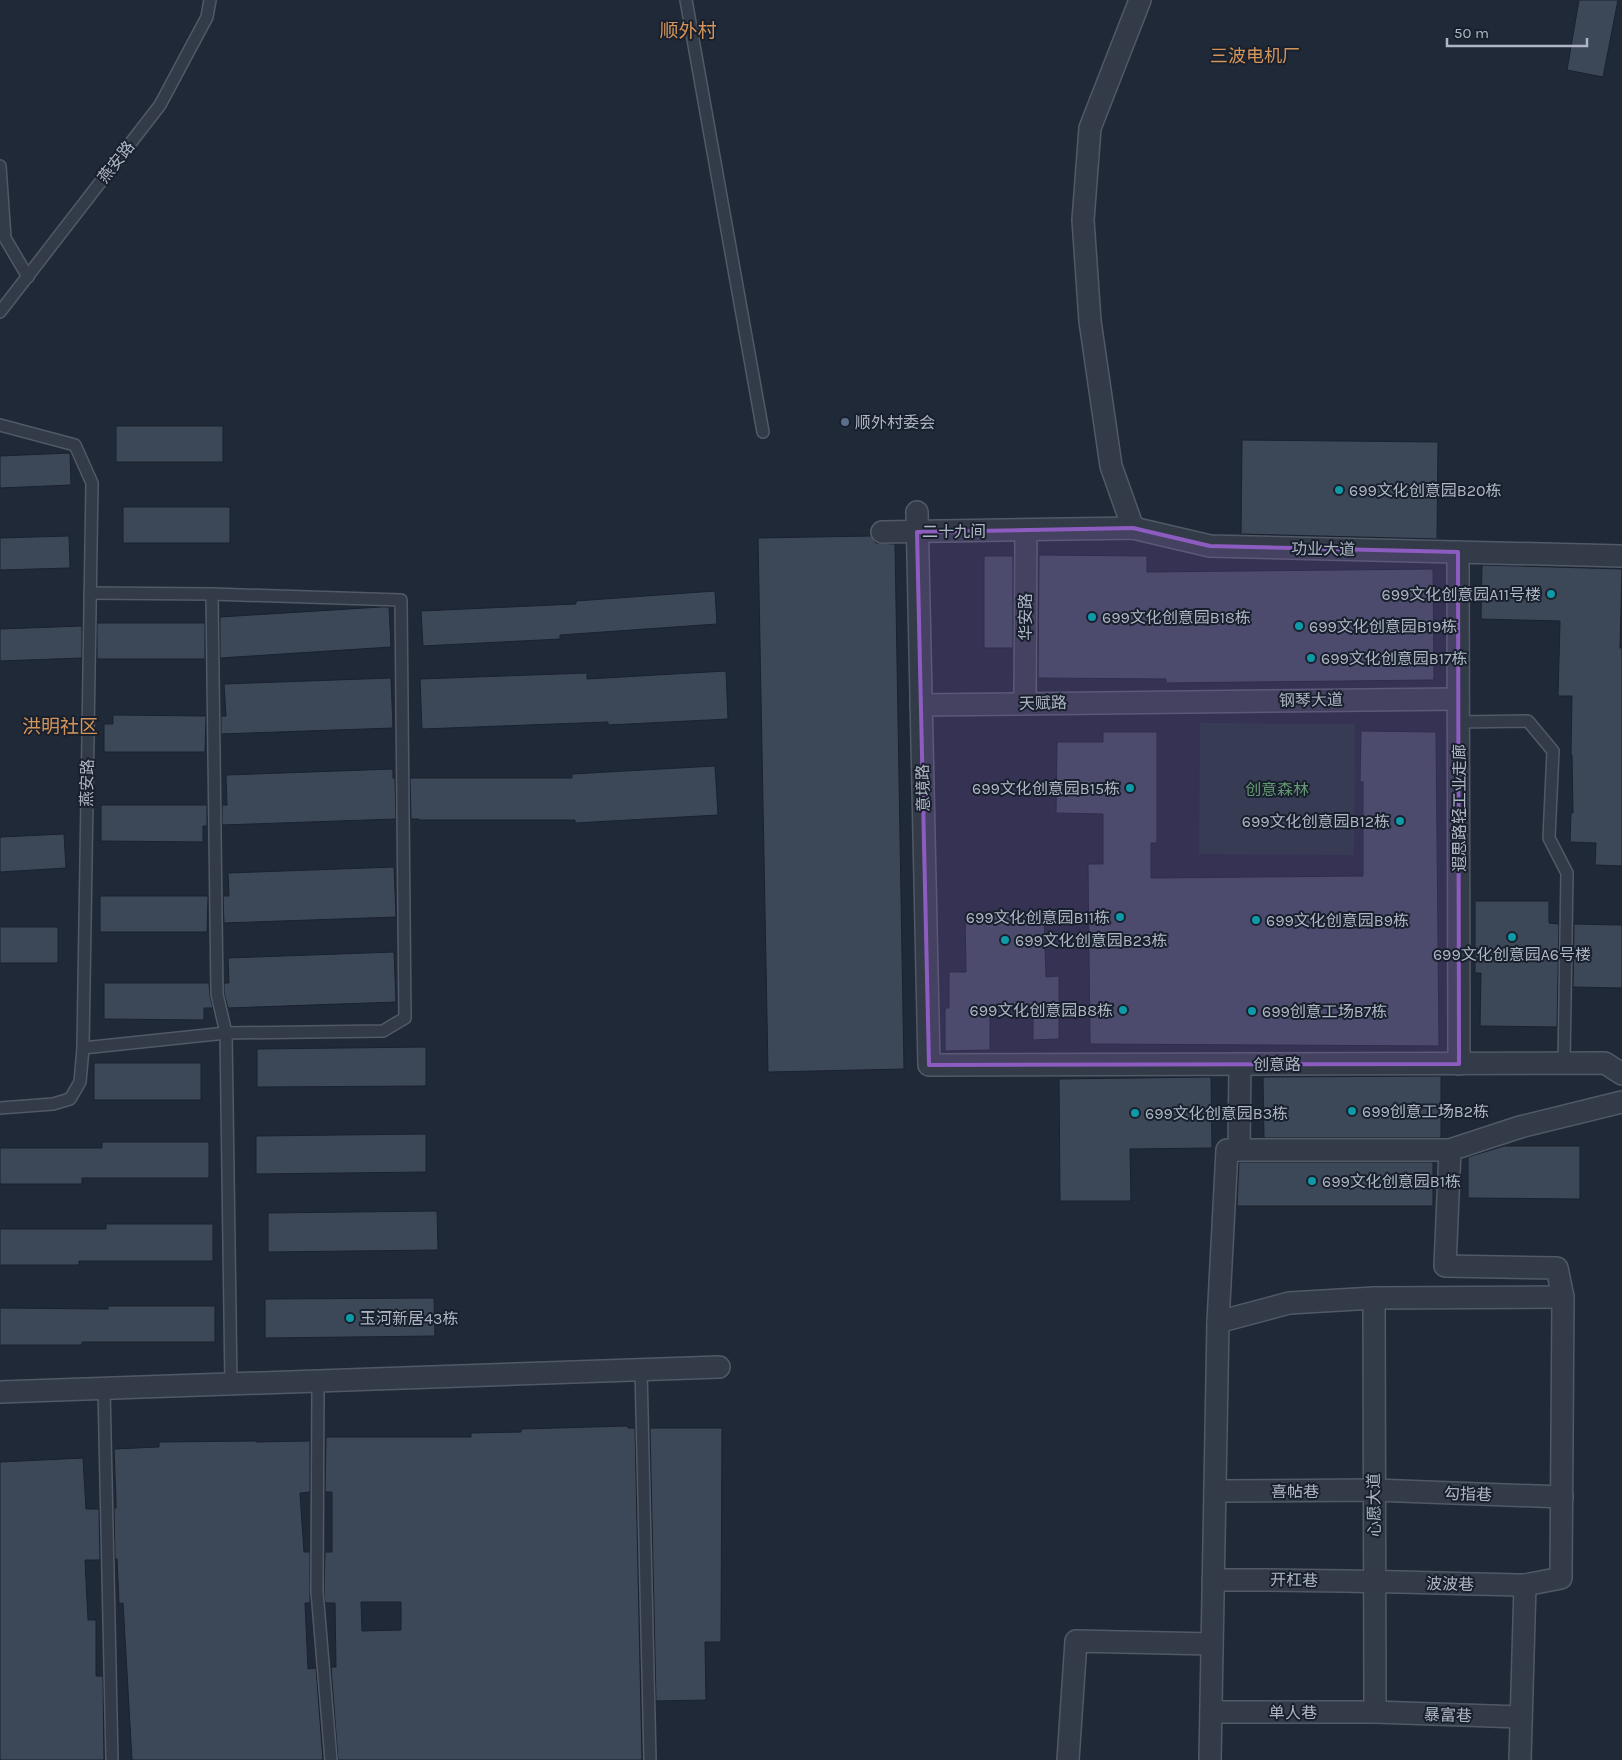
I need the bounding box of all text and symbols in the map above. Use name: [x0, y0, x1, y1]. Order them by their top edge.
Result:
scale bar: [1447, 15, 1587, 47]
district label: 顺外村: [659, 20, 717, 42]
text: 50 m: [1454, 24, 1489, 42]
district label: 三波电机厂: [1210, 45, 1300, 67]
street label: 燕安路: [94, 137, 138, 187]
place label: 顺外村委会: [855, 413, 935, 432]
marker: 顺外村委会: [839, 416, 851, 428]
place label: 699文化创意园B20栋: [1349, 481, 1501, 500]
marker: 699文化创意园B20栋: [1333, 484, 1345, 496]
street label: 二十九间: [922, 522, 986, 541]
street label: 功业大道: [1291, 539, 1355, 559]
place label: 699文化创意园A11号楼: [1382, 585, 1541, 604]
marker: 699文化创意园A11号楼: [1545, 588, 1557, 600]
street label: 华安路: [1016, 593, 1035, 641]
place label: 699文化创意园B18栋: [1102, 608, 1251, 627]
marker: 699文化创意园B18栋: [1086, 611, 1098, 623]
place label: 699文化创意园B19栋: [1309, 617, 1457, 636]
marker: 699文化创意园B19栋: [1293, 620, 1305, 632]
place label: 699文化创意园B17栋: [1321, 649, 1467, 668]
marker: 699文化创意园B17栋: [1305, 652, 1317, 664]
street label: 钢琴大道: [1279, 690, 1343, 710]
street label: 天赋路: [1019, 693, 1067, 713]
district label: 洪明社区: [22, 716, 98, 738]
street label: 遐思路轻工业走廊: [1450, 744, 1469, 872]
street label: 燕安路: [77, 759, 97, 807]
street label: 意境路: [913, 764, 933, 812]
place label: 699文化创意园B15栋: [972, 779, 1120, 798]
park label: 创意森林: [1245, 780, 1309, 799]
marker: 699文化创意园B15栋: [1124, 782, 1136, 794]
place label: 699文化创意园B12栋: [1242, 812, 1390, 831]
marker: 699文化创意园B12栋: [1394, 815, 1406, 827]
place label: 699文化创意园B11栋: [966, 908, 1110, 927]
marker: 699文化创意园B11栋: [1114, 911, 1126, 923]
place label: 699文化创意园B9栋: [1266, 911, 1409, 930]
marker: 699文化创意园B9栋: [1250, 914, 1262, 926]
place label: 699文化创意园B23栋: [1015, 931, 1167, 950]
marker: 699文化创意园A6号楼: [1506, 931, 1518, 943]
marker: 699文化创意园B23栋: [999, 934, 1011, 946]
place label: 699文化创意园A6号楼: [1433, 945, 1591, 964]
place label: 699文化创意园B8栋: [970, 1001, 1113, 1020]
place label: 699创意工场B7栋: [1262, 1002, 1387, 1021]
marker: 699文化创意园B8栋: [1117, 1004, 1129, 1016]
marker: 699创意工场B7栋: [1246, 1005, 1258, 1017]
street label: 创意路: [1253, 1055, 1301, 1074]
place label: 699创意工场B2栋: [1362, 1102, 1489, 1121]
place label: 699文化创意园B3栋: [1145, 1104, 1288, 1123]
marker: 699创意工场B2栋: [1346, 1105, 1358, 1117]
marker: 699文化创意园B3栋: [1129, 1107, 1141, 1119]
place label: 699文化创意园B1栋: [1322, 1172, 1461, 1191]
marker: 699文化创意园B1栋: [1306, 1175, 1318, 1187]
place label: 玉河新居43栋: [360, 1309, 458, 1328]
marker: 玉河新居43栋: [344, 1312, 356, 1324]
street label: 心愿大道: [1364, 1473, 1384, 1537]
street label: 喜帖巷: [1271, 1482, 1319, 1501]
street label: 勾指巷: [1444, 1484, 1492, 1504]
street label: 开杠巷: [1270, 1570, 1318, 1590]
street label: 波波巷: [1426, 1574, 1474, 1594]
street label: 单人巷: [1269, 1703, 1317, 1722]
street label: 暴富巷: [1424, 1705, 1472, 1725]

